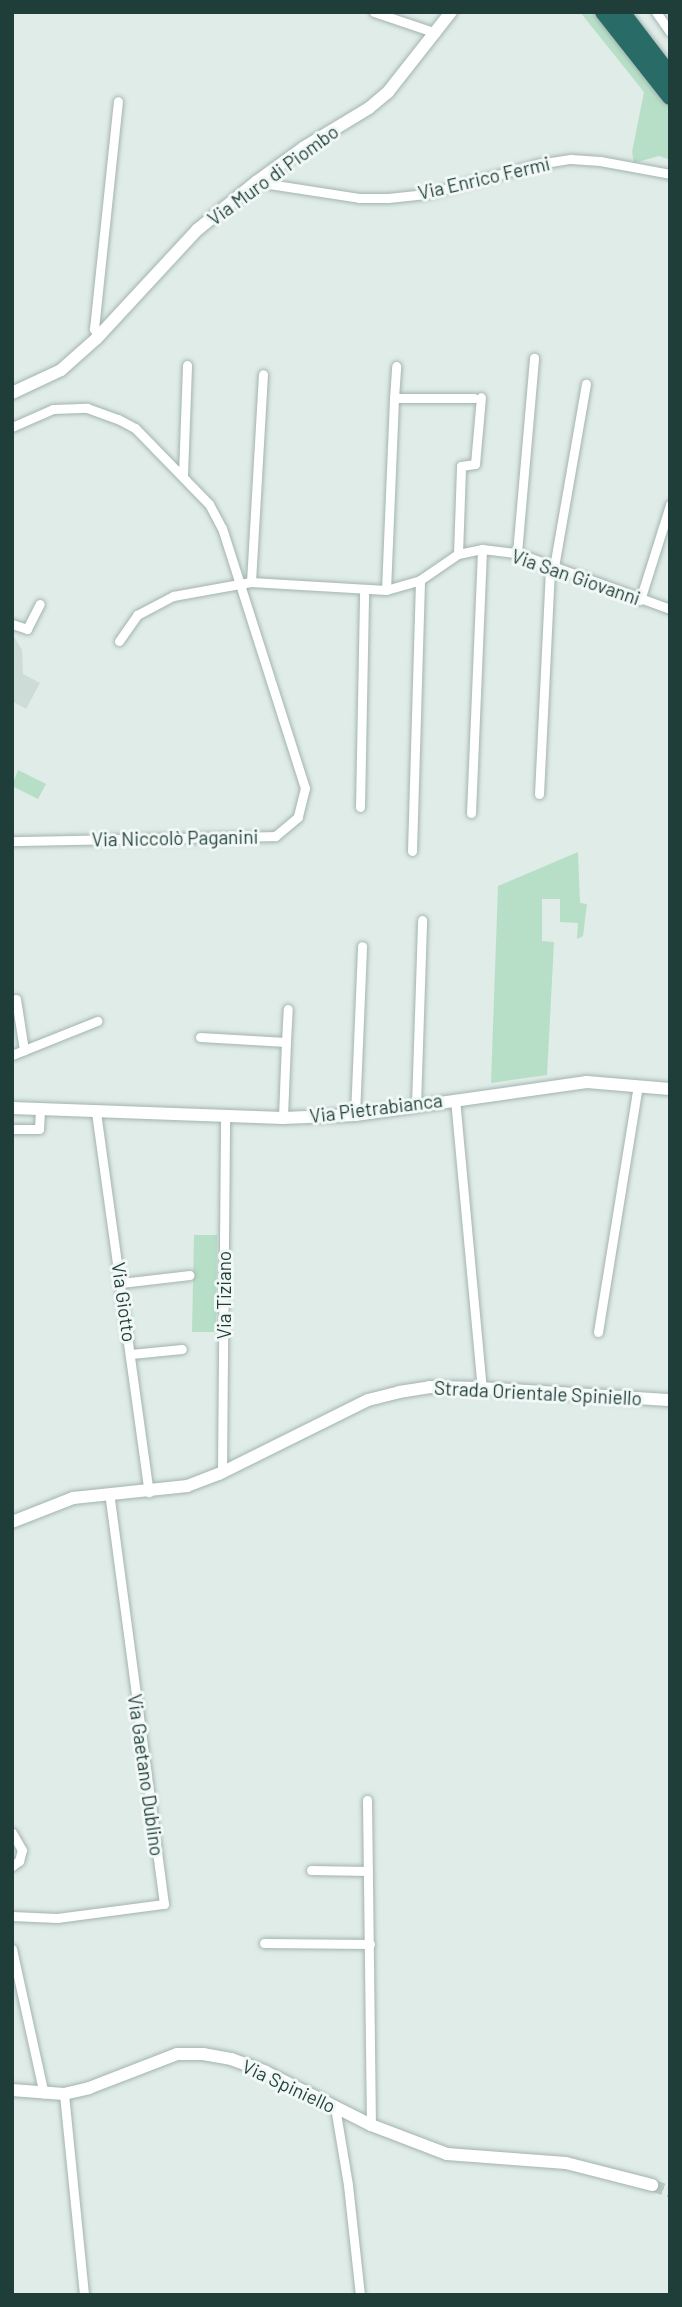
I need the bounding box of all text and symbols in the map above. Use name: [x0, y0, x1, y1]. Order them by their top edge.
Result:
street label: Via Muro di Piombo: [203, 120, 343, 230]
street label: Via Enrico Fermi: [416, 152, 552, 204]
street label: Via San Giovanni: [509, 544, 643, 610]
street label: Via Niccolò Paganini: [92, 825, 258, 851]
street label: Via Pietrabianca: [308, 1089, 444, 1127]
street label: Via Tiziano: [213, 1251, 235, 1339]
street label: Via Giotto: [107, 1261, 141, 1343]
street label: Strada Orientale Spiniello: [434, 1376, 642, 1410]
street label: Via Gaetano Dublino: [123, 1693, 169, 1857]
street label: Via Spiniello: [239, 2054, 339, 2118]

